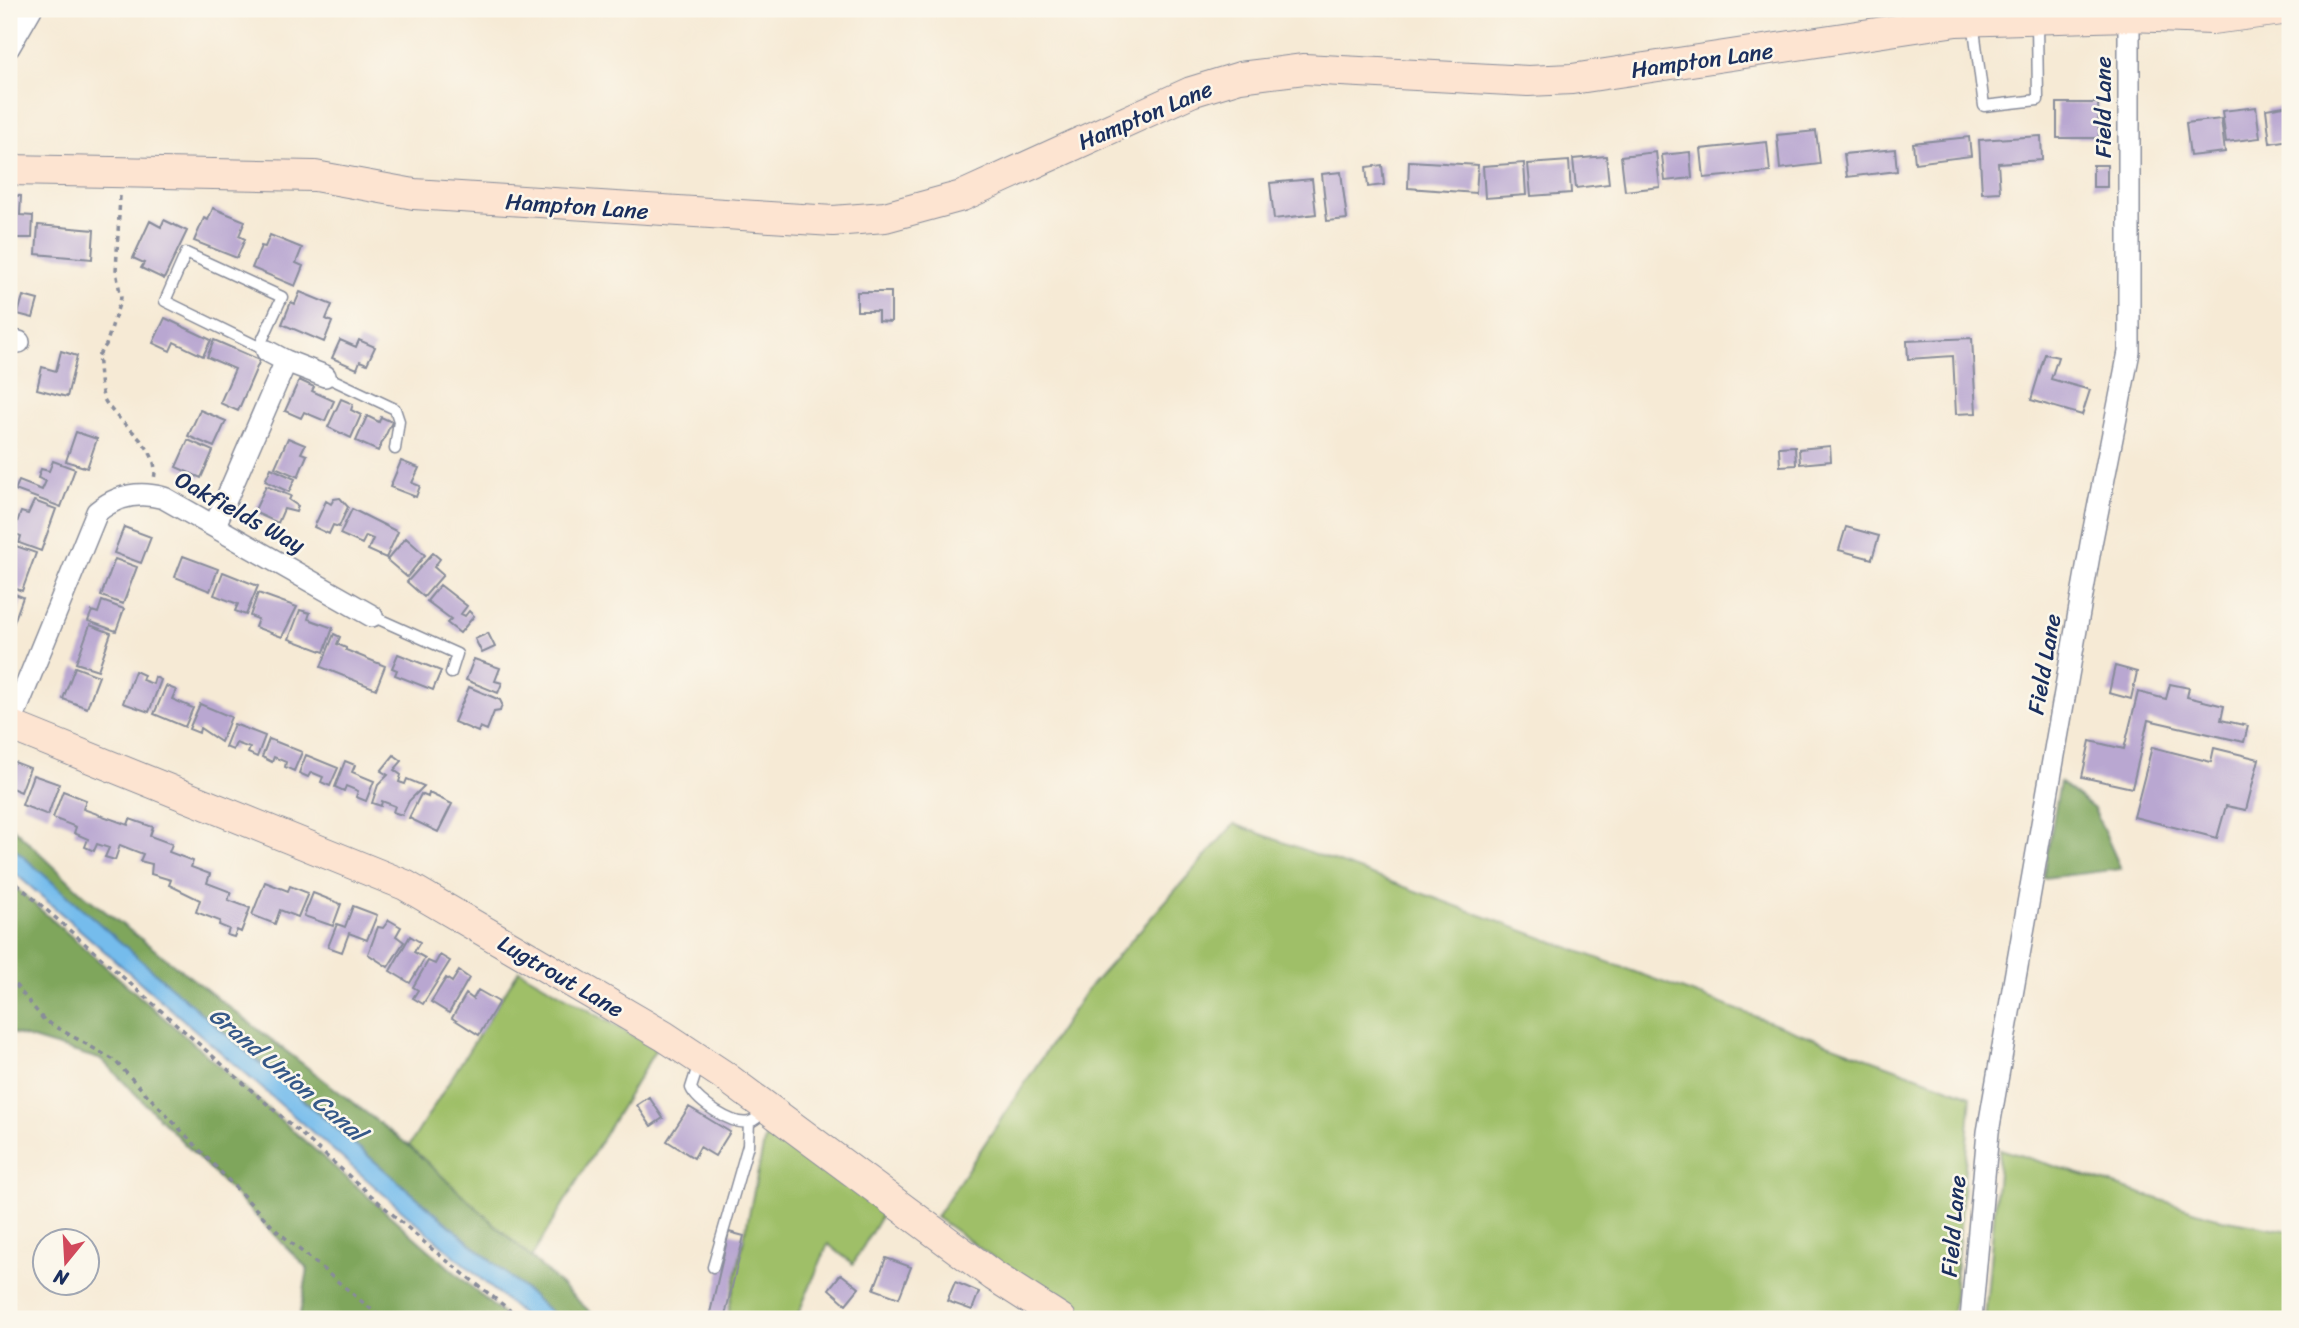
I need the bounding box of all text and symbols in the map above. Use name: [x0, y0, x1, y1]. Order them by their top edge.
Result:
street label: Hampton Lane: [1628, 30, 1776, 91]
street label: Field Lane: [2083, 56, 2124, 158]
street label: Hampton Lane: [1071, 69, 1219, 162]
street label: Hampton Lane: [504, 181, 650, 232]
street label: Oakfields Way: [167, 460, 313, 565]
street label: Field Lane: [2015, 610, 2074, 718]
street label: Lugtrout Lane: [490, 924, 632, 1029]
water label: Grand Union Canal: [199, 996, 379, 1156]
street label: Field Lane: [1929, 1173, 1978, 1279]
north arrow: [32, 1226, 102, 1296]
text: N: [49, 1260, 73, 1296]

